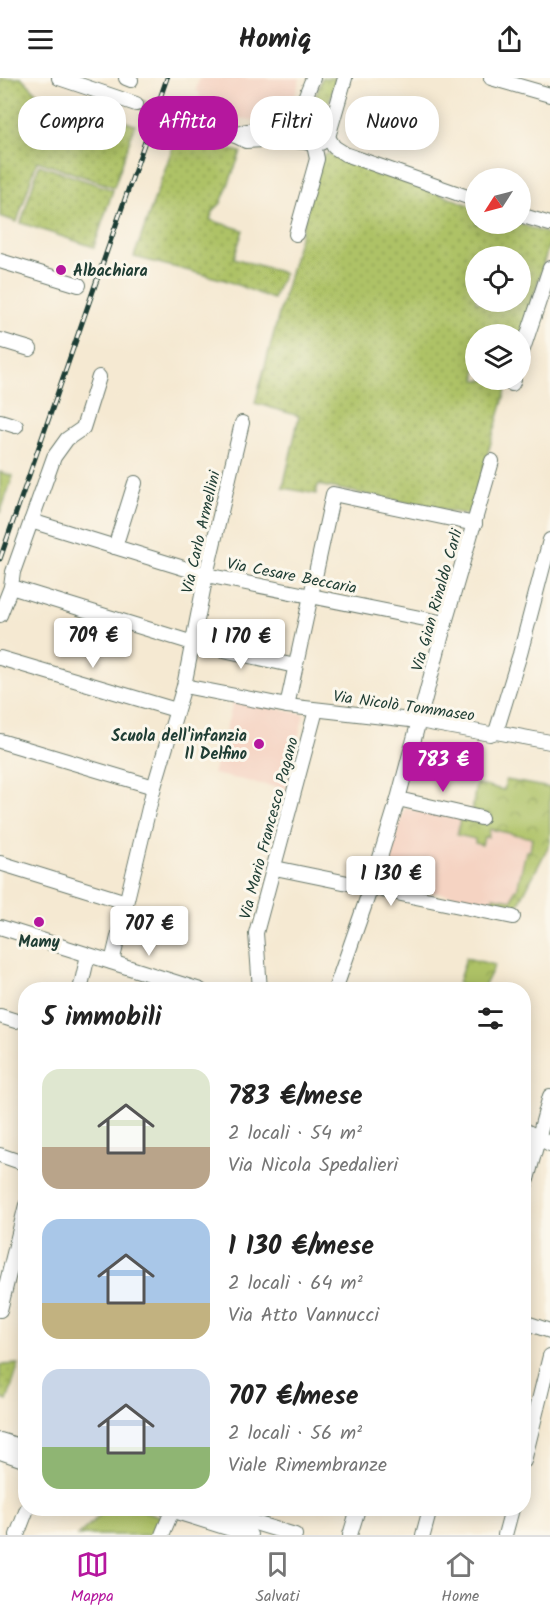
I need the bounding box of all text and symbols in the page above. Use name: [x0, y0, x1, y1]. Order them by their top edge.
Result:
text: Homiq: [238, 18, 312, 61]
icon: menu: [24, 23, 57, 56]
icon: share: [493, 23, 526, 56]
chip: Compra: [18, 96, 126, 150]
chip: Affitta: [138, 96, 238, 150]
chip: Filtri: [250, 96, 333, 150]
chip: Nuovo: [345, 96, 439, 150]
north arrow: [465, 168, 531, 234]
map controls: [465, 168, 531, 390]
button: locate: [465, 246, 531, 312]
place label: Albachiara: [73, 259, 148, 284]
marker: Albachiara: [54, 263, 68, 277]
button: layers: [465, 324, 531, 390]
street label: Via Carlo Armellini: [175, 467, 228, 596]
street label: Via Gian Rinaldo Carli: [405, 525, 470, 675]
street label: Via Cesare Beccaria: [225, 552, 359, 601]
pin: 709 €: [51, 618, 135, 669]
pin: 1 170 €: [186, 619, 296, 670]
text: 709 €: [68, 621, 118, 653]
text: 1 170 €: [211, 622, 271, 654]
street label: Via Nicolò Tommaseo: [331, 684, 476, 729]
place label: Scuola dell'infanzia Il Delfino: [111, 724, 247, 767]
street label: Via Mario Francesco Pagano: [233, 734, 306, 922]
marker: Scuola dell'infanzia Il Delfino: [252, 737, 266, 751]
pin: 783 €: [401, 742, 485, 793]
text: 783 €: [417, 745, 469, 777]
pin: 1 130 €: [336, 856, 446, 907]
text: 1 130 €: [360, 859, 422, 891]
pin: 707 €: [107, 906, 191, 957]
text: 707 €: [124, 909, 174, 941]
marker: Mamy: [32, 915, 46, 929]
place label: Mamy: [18, 930, 61, 955]
text: 5 immobili: [42, 997, 162, 1039]
icon: filters: [474, 1002, 507, 1035]
text: 783 €/mese: [228, 1076, 362, 1118]
icon: home: [90, 1093, 162, 1165]
text: 2 locali · 54 m²: [228, 1118, 362, 1150]
text: Via Nicola Spedalieri: [228, 1150, 398, 1182]
text: 1 130 €/mese: [228, 1226, 374, 1268]
icon: home: [90, 1243, 162, 1315]
text: 2 locali · 64 m²: [228, 1268, 363, 1300]
text: Via Atto Vannucci: [228, 1300, 379, 1332]
text: 707 €/mese: [228, 1376, 359, 1418]
icon: home: [90, 1393, 162, 1465]
text: 2 locali · 56 m²: [228, 1418, 362, 1450]
text: Viale Rimembranze: [228, 1450, 387, 1482]
tab: Mappa: [71, 1548, 114, 1609]
tab: Salvati: [255, 1548, 300, 1609]
tab: Home: [441, 1548, 479, 1609]

